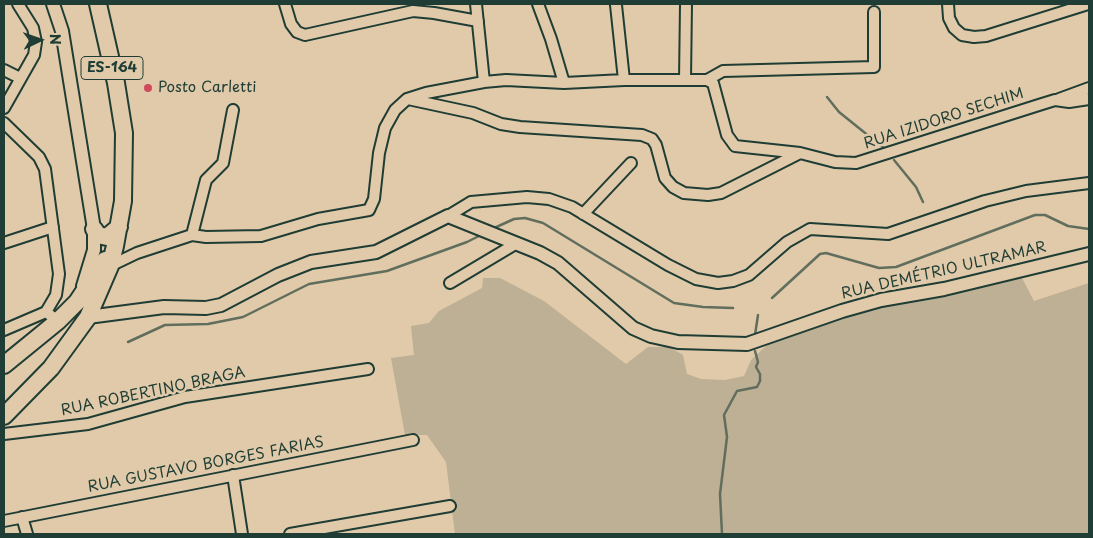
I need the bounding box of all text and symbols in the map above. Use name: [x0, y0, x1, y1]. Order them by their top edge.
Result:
north arrow: [15, 15, 65, 65]
text: N: [45, 33, 66, 45]
road number: ES-164: [81, 56, 143, 80]
place label: Posto Carletti: [158, 79, 256, 97]
marker: Posto Carletti: [142, 82, 154, 94]
street label: RUA IZIDORO SECHIM: [862, 85, 1026, 153]
street label: RUA DEMÉTRIO ULTRAMAR: [840, 239, 1048, 303]
street label: RUA ROBERTINO BRAGA: [59, 364, 247, 420]
street label: RUA GUSTAVO BORGES FARIAS: [86, 433, 326, 497]

